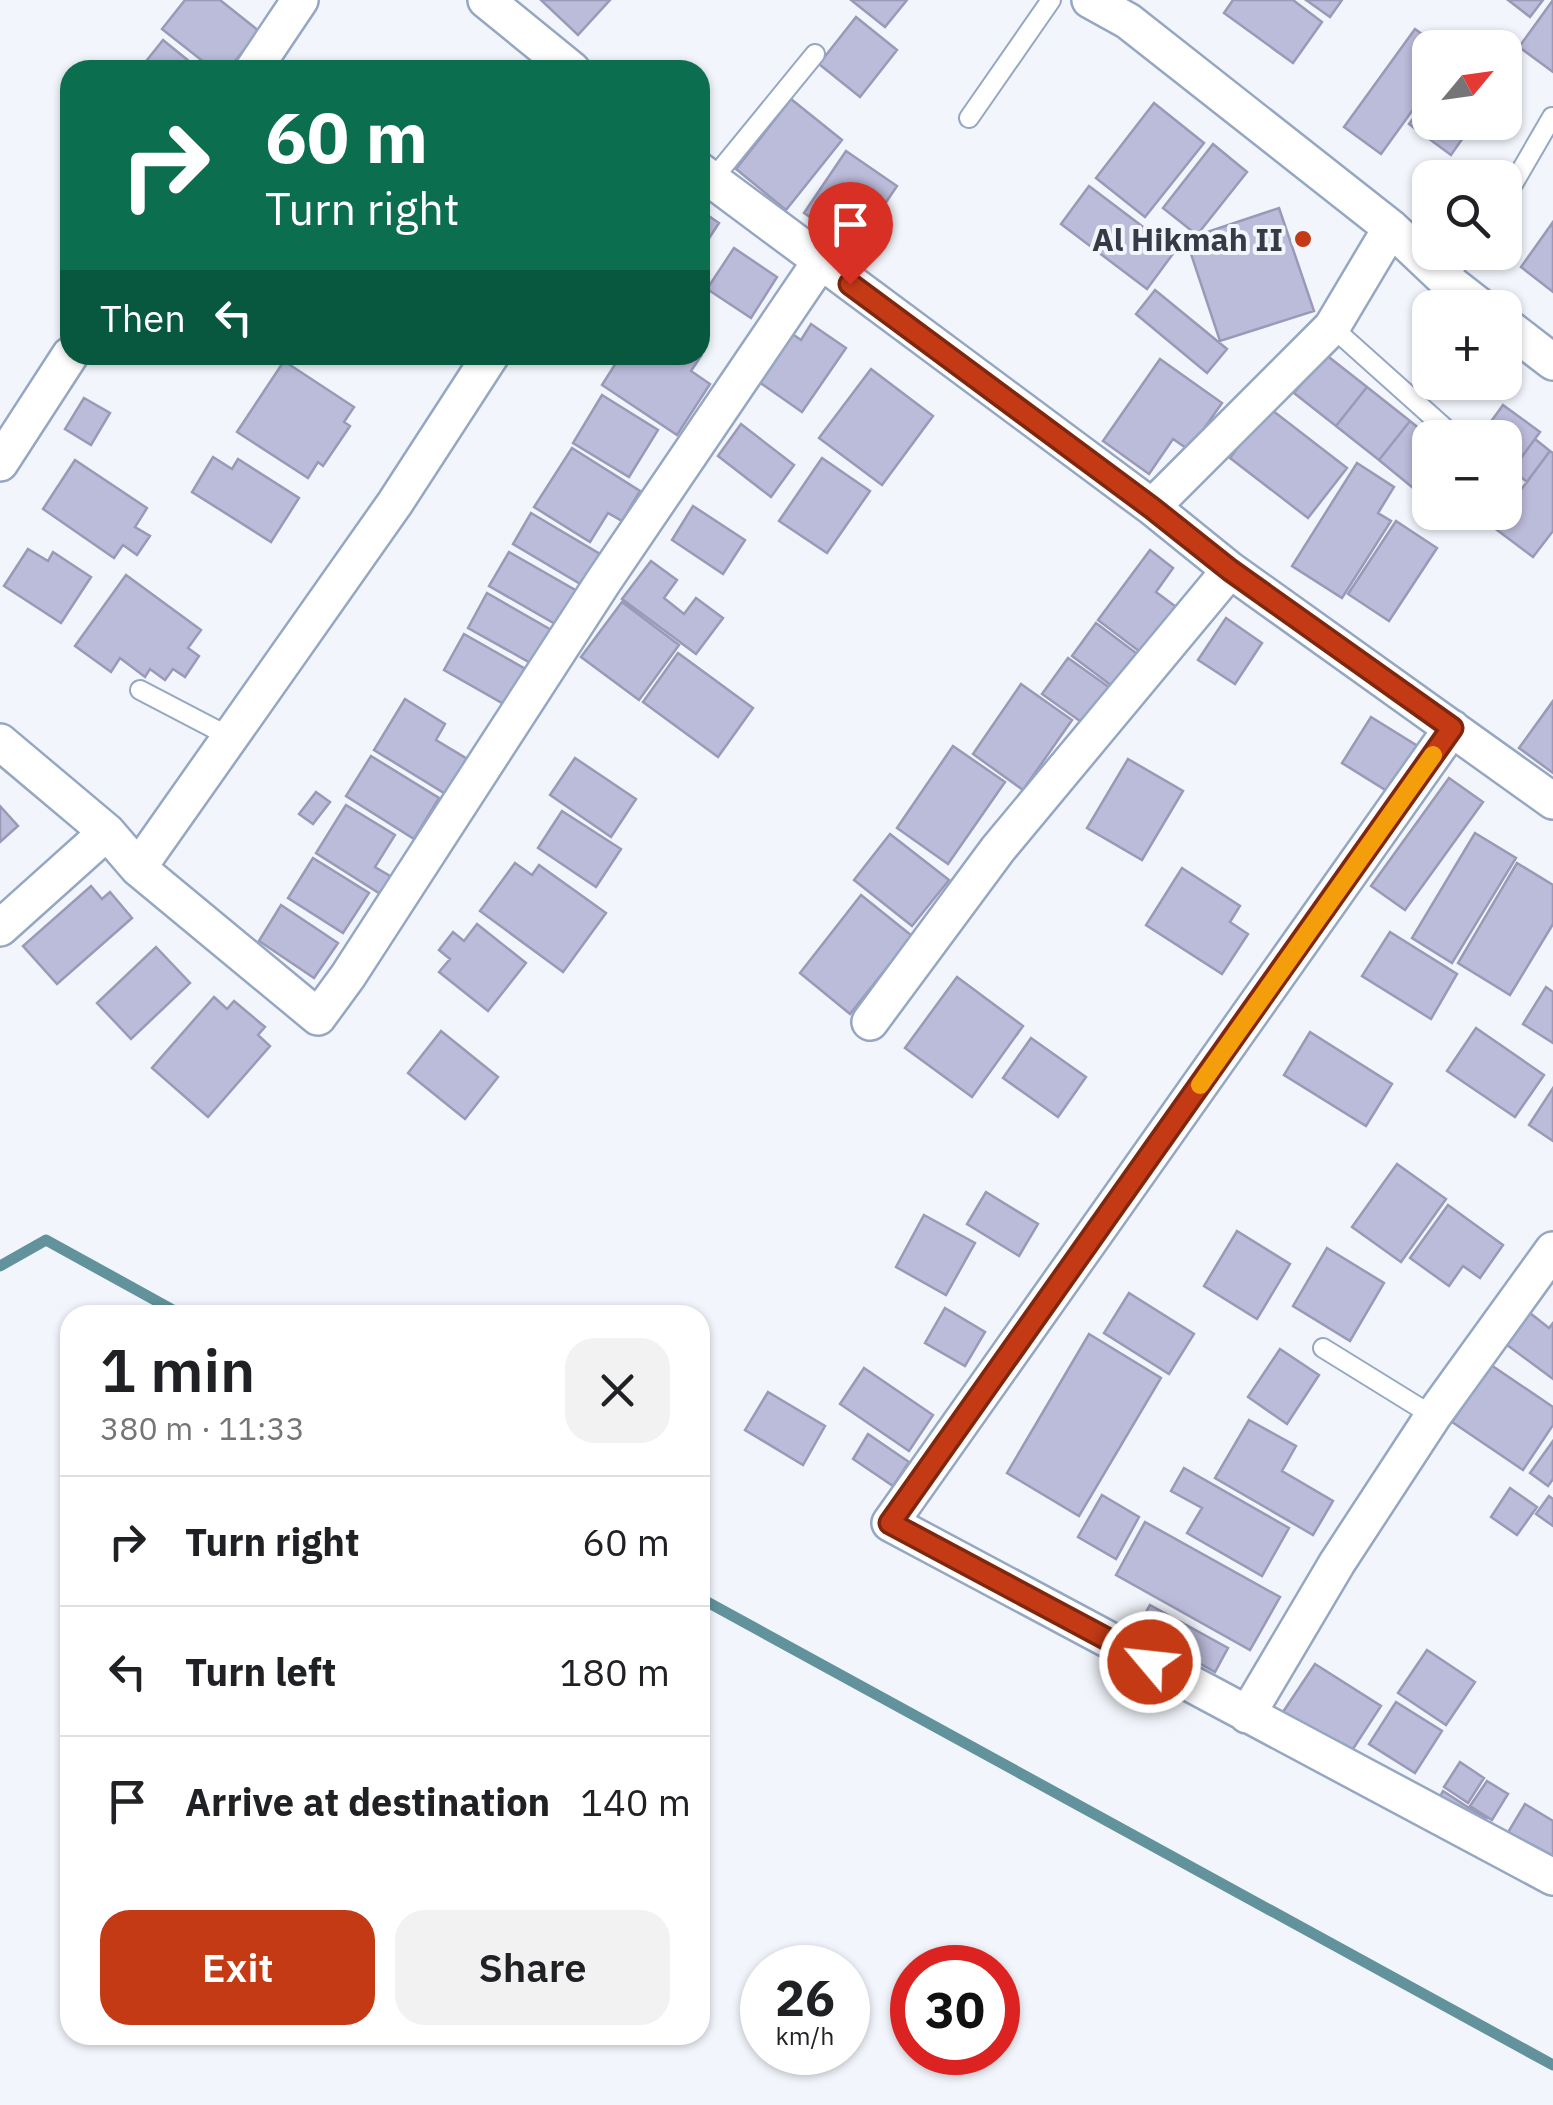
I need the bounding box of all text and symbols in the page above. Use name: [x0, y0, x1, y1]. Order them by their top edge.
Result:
north arrow: [1412, 30, 1522, 140]
map controls: [1412, 30, 1522, 530]
text: 60 m: [265, 91, 428, 182]
icon: right: [100, 100, 230, 230]
button: search: [1412, 160, 1522, 270]
text: Turn right: [265, 179, 460, 237]
pin: [808, 182, 893, 285]
icon: arrive: [823, 197, 878, 252]
place label: Al Hikmah II: [1092, 218, 1283, 260]
marker: Al Hikmah II: [1292, 228, 1314, 250]
icon: left: [206, 290, 261, 345]
button: +: [1412, 290, 1522, 400]
text: Then: [100, 293, 186, 342]
button: −: [1412, 420, 1522, 530]
text: 1 min: [100, 1330, 255, 1409]
button: close: [565, 1338, 670, 1443]
text: 380 m · 11:33: [100, 1407, 305, 1449]
icon: right: [100, 1514, 155, 1569]
text: Turn right: [185, 1517, 360, 1566]
text: 60 m: [582, 1517, 670, 1566]
position arrow: [1098, 1610, 1202, 1714]
icon: left: [100, 1644, 155, 1699]
text: Turn left: [185, 1647, 336, 1696]
text: 180 m: [559, 1647, 670, 1696]
icon: arrive: [100, 1774, 155, 1829]
text: Arrive at destination: [185, 1777, 550, 1826]
text: 140 m: [580, 1777, 691, 1826]
button: Exit: [100, 1910, 375, 2025]
button: Share: [395, 1910, 670, 2025]
speed limit sign: 30: [890, 1945, 1020, 2075]
text: 26: [775, 1965, 835, 2030]
text: km/h: [776, 2019, 834, 2052]

